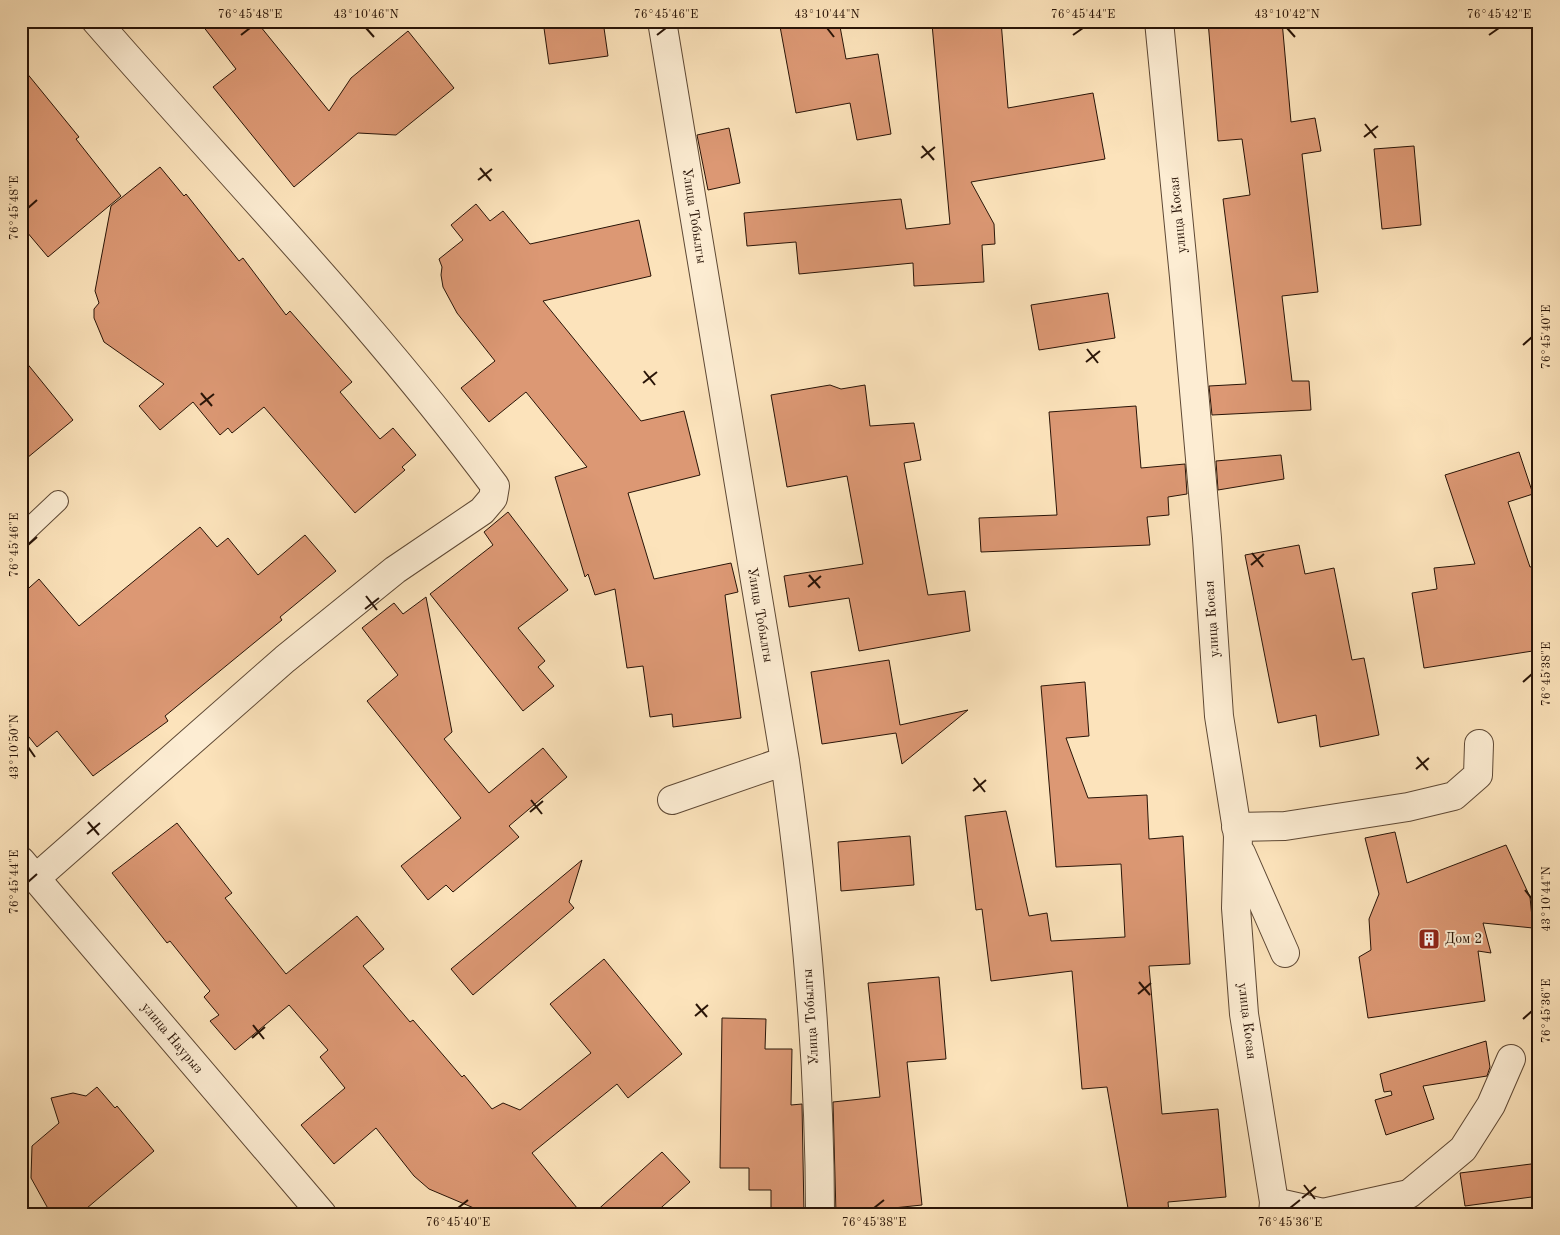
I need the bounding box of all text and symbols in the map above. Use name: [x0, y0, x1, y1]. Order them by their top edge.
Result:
text: 76°45'48"E: [218, 8, 282, 21]
text: 76°45'46"E: [634, 8, 698, 21]
text: 76°45'44"E: [1051, 8, 1115, 21]
text: 76°45'42"E: [1467, 8, 1531, 21]
text: 43°10'46"N: [333, 9, 399, 21]
text: 43°10'44"N: [794, 9, 860, 21]
text: 43°10'42"N: [1254, 9, 1320, 21]
street label: Улица Тобылгы: [680, 167, 708, 265]
text: 76°45'48"E: [8, 176, 21, 240]
street label: улица Косая: [1167, 176, 1189, 254]
text: 76°45'40"E: [1540, 305, 1553, 369]
text: 76°45'46"E: [8, 513, 21, 577]
street label: Улица Тобылгы: [745, 566, 775, 664]
street label: улица Косая: [1202, 580, 1222, 658]
text: 76°45'38"E: [1540, 642, 1553, 706]
text: 43°10'50"N: [8, 714, 21, 780]
text: 76°45'44"E: [8, 850, 21, 914]
text: 43°10'44"N: [1541, 866, 1553, 932]
building icon: Дом 2: [1417, 927, 1441, 951]
place label: Дом 2: [1445, 932, 1482, 946]
street label: Улица Тобылгы: [801, 968, 821, 1066]
text: 76°45'36"E: [1540, 979, 1553, 1043]
street label: улица Косая: [1235, 982, 1259, 1060]
street label: улица Наурыз: [138, 1000, 206, 1076]
text: 76°45'40"E: [426, 1216, 490, 1229]
text: 76°45'38"E: [842, 1216, 906, 1229]
text: 76°45'36"E: [1258, 1216, 1322, 1229]

